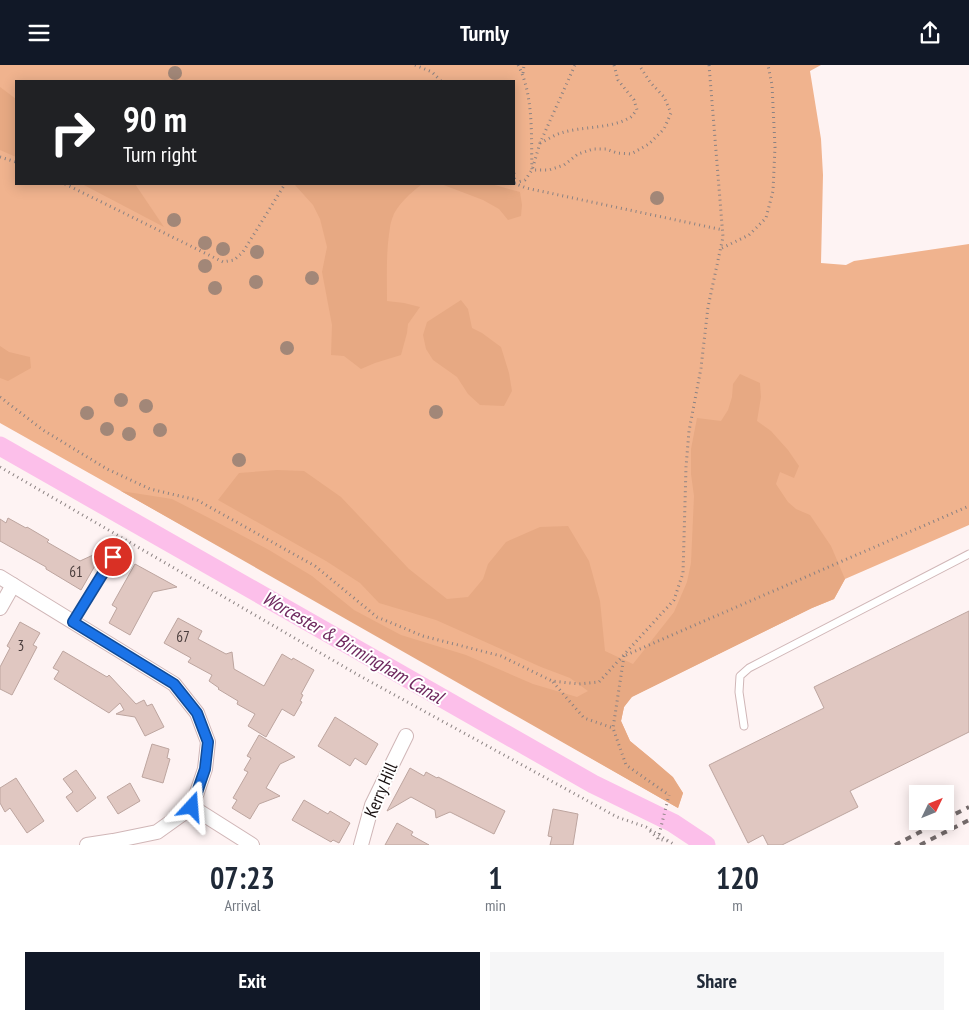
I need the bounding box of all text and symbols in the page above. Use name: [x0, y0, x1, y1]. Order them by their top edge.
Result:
icon: menu: [25, 19, 53, 47]
text: Turnly: [460, 19, 509, 47]
icon: share: [916, 19, 944, 47]
text: 90 m: [123, 96, 187, 142]
icon: right: [40, 100, 105, 165]
text: Turn right: [123, 140, 197, 168]
pin: [92, 536, 134, 578]
icon: arrive: [99, 543, 127, 571]
house number: 61: [69, 562, 83, 581]
water label: Worcester & Birmingham Canal: [258, 585, 449, 709]
house number: 67: [176, 627, 190, 646]
house number: 3: [18, 636, 24, 655]
street label: Kerry Hill: [359, 758, 403, 821]
position arrow: [165, 780, 217, 832]
north arrow: [909, 785, 954, 830]
map controls: [909, 785, 954, 830]
text: 07:23: [210, 858, 275, 897]
text: 1: [488, 858, 503, 897]
text: 120: [716, 858, 759, 897]
text: Arrival: [224, 895, 261, 915]
text: min: [485, 895, 506, 915]
text: m: [732, 895, 743, 915]
button: Exit: [25, 952, 480, 1010]
button: Share: [490, 952, 944, 1010]

